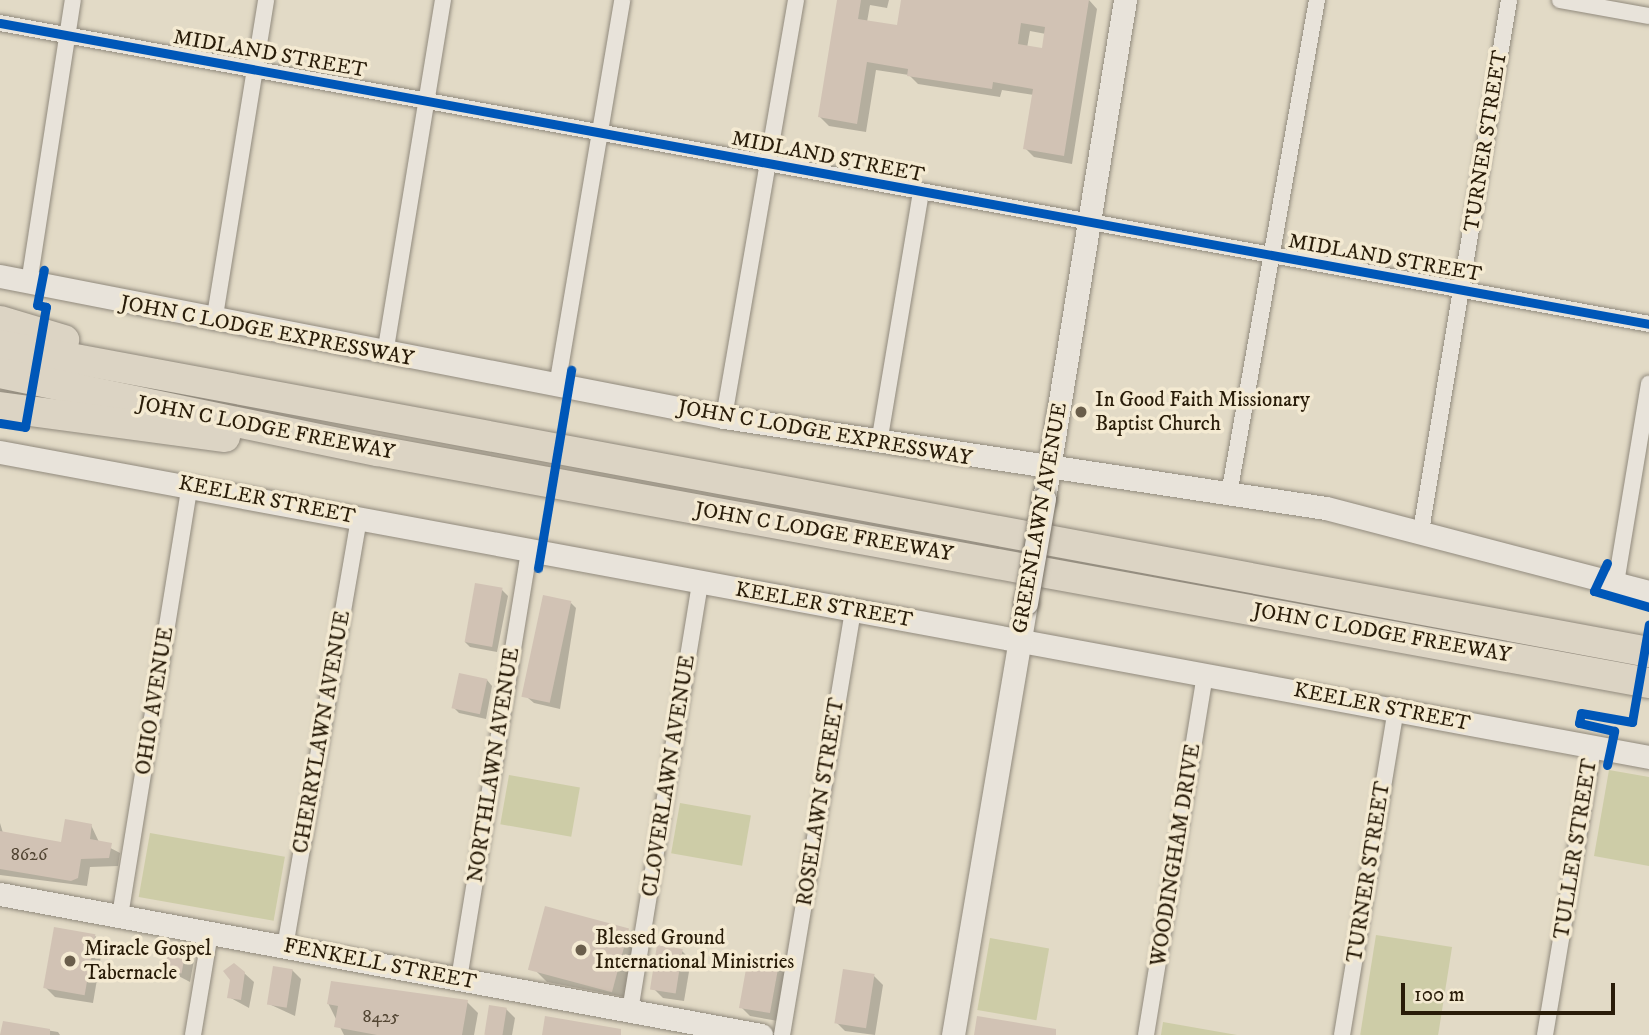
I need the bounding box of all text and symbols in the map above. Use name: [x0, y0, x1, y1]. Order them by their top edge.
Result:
street label: MIDLAND STREET: [171, 25, 369, 83]
street label: TURNER STREET: [1459, 49, 1513, 233]
street label: MIDLAND STREET: [729, 126, 927, 188]
street label: MIDLAND STREET: [1286, 229, 1484, 287]
street label: JOHN C LODGE EXPRESSWAY: [118, 290, 416, 372]
place label: In Good Faith Missionary Baptist Church: [1095, 387, 1310, 437]
street label: JOHN C LODGE FREEWAY: [135, 391, 397, 465]
street label: JOHN C LODGE EXPRESSWAY: [676, 395, 974, 471]
street label: GREENLAWN AVENUE: [1007, 401, 1073, 635]
marker: In Good Faith Missionary Baptist Church: [1073, 404, 1089, 420]
street label: KEELER STREET: [176, 471, 358, 529]
street label: JOHN C LODGE FREEWAY: [693, 497, 955, 567]
street label: KEELER STREET: [733, 577, 915, 633]
street label: JOHN C LODGE FREEWAY: [1251, 598, 1513, 668]
street label: CHERRYLAWN AVENUE: [288, 609, 356, 855]
street label: OHIO AVENUE: [131, 625, 179, 777]
street label: NORTHLAWN AVENUE: [463, 646, 525, 884]
street label: CLOVERLAWN AVENUE: [637, 653, 701, 899]
street label: KEELER STREET: [1291, 678, 1473, 736]
street label: ROSELAWN STREET: [792, 696, 850, 908]
street label: WOODINGHAM DRIVE: [1146, 742, 1206, 968]
street label: TULLER STREET: [1549, 757, 1603, 941]
street label: TURNER STREET: [1342, 780, 1396, 964]
house number: 8626: [11, 844, 47, 866]
place label: Blessed Ground International Ministries: [595, 925, 794, 975]
street label: FENKELL STREET: [281, 933, 479, 995]
place label: Miracle Gospel Tabernacle: [84, 936, 211, 986]
marker: Blessed Ground International Ministries: [573, 942, 589, 958]
marker: Miracle Gospel Tabernacle: [62, 953, 78, 969]
scale bar: [1404, 968, 1618, 1012]
text: 100 m: [1414, 982, 1465, 1008]
house number: 8425: [362, 1006, 400, 1028]

